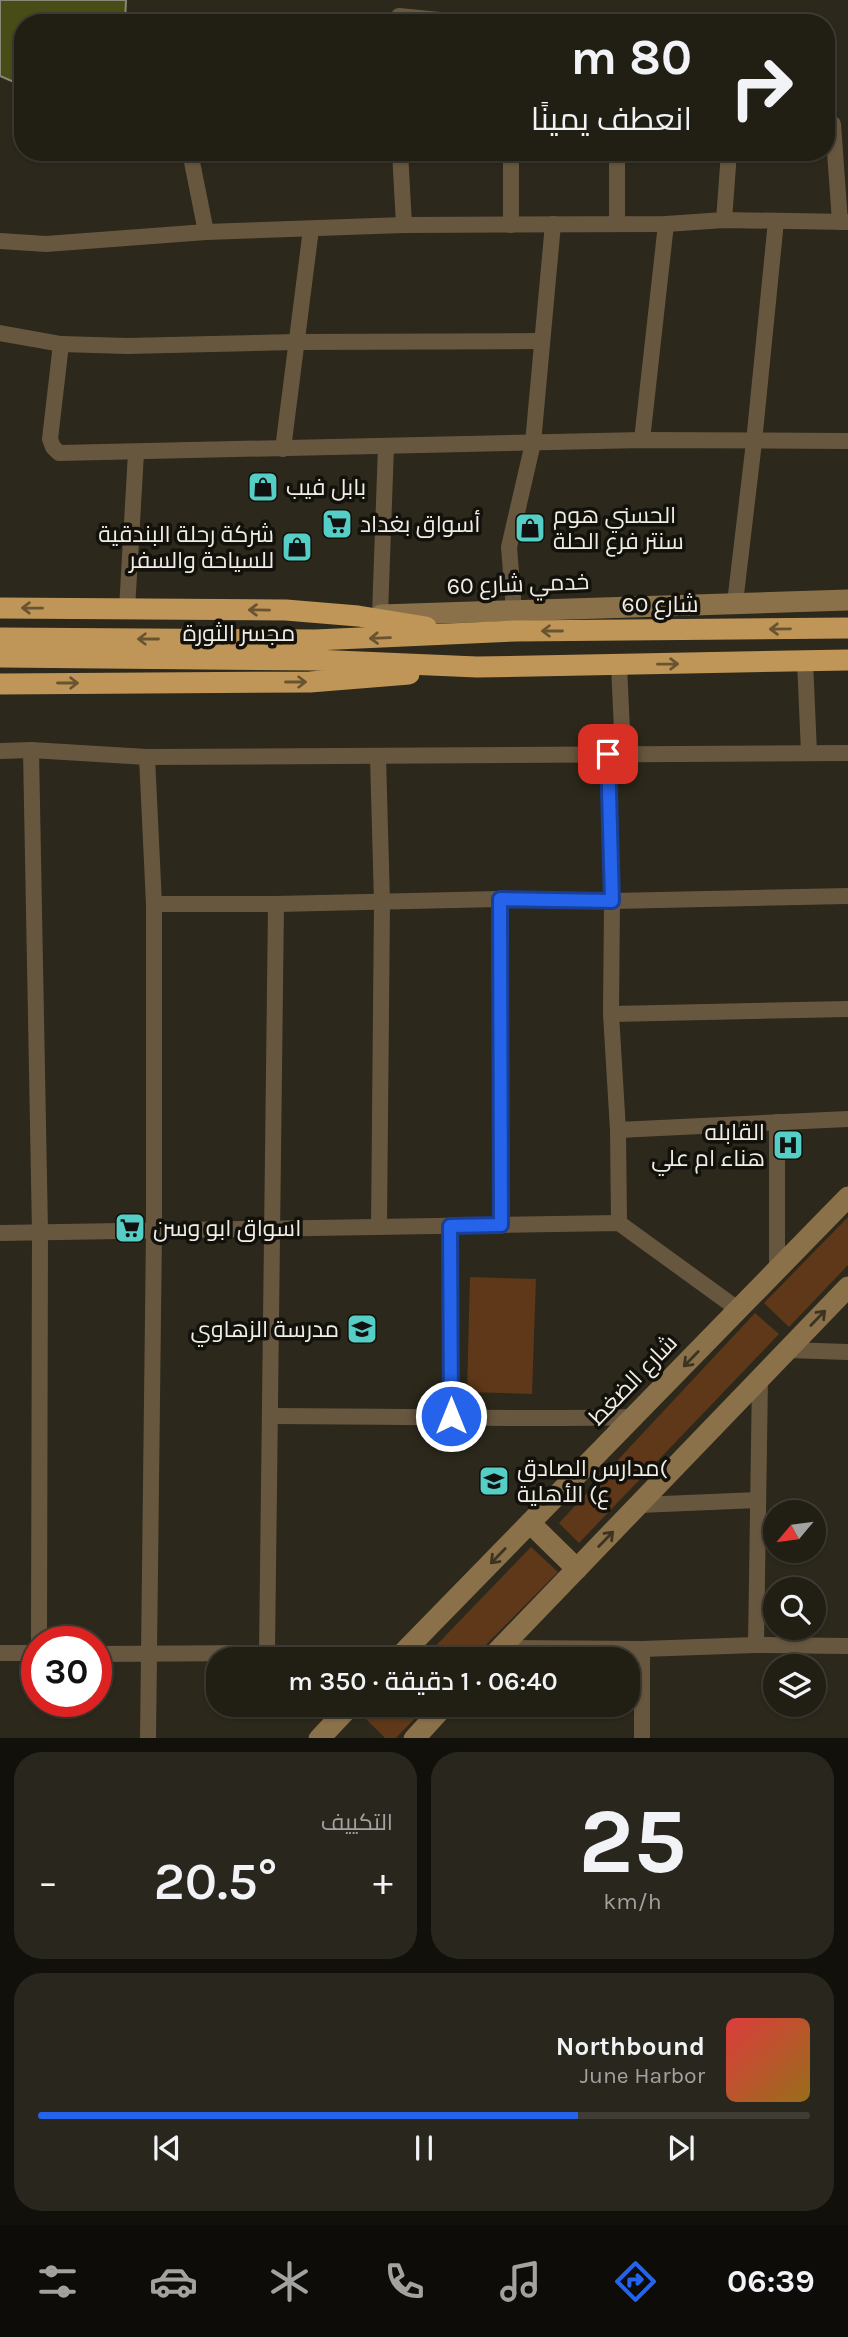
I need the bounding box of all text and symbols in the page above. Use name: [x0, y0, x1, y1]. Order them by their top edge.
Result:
text: 80 m: [570, 29, 692, 86]
icon: right: [716, 42, 807, 133]
text: انعطف يمينًا: [531, 101, 692, 138]
shop icon: بابل فيب: [246, 470, 280, 504]
place label: بابل فيب: [286, 474, 366, 501]
place label: الحسني هوم سنتر فرع الحلة: [553, 502, 684, 557]
supermarket icon: أسواق بغداد: [320, 507, 354, 541]
place label: أسواق بغداد: [360, 509, 480, 538]
shop icon: الحسني هوم سنتر فرع الحلة: [513, 511, 547, 545]
place label: شركة رحلة البندقية للسياحة والسفر: [98, 521, 274, 574]
shop icon: شركة رحلة البندقية للسياحة والسفر: [280, 530, 314, 564]
street label: خدمي شارع 60: [446, 568, 590, 604]
street label: شارع 60: [622, 591, 698, 620]
one-way arrow: [20, 601, 43, 615]
one-way arrow: [248, 603, 271, 617]
street label: مجسر الثورة: [183, 620, 295, 647]
one-way arrow: [769, 622, 792, 636]
one-way arrow: [541, 624, 564, 638]
one-way arrow: [369, 631, 392, 644]
one-way arrow: [137, 632, 160, 646]
one-way arrow: [656, 657, 679, 670]
one-way arrow: [284, 675, 307, 689]
one-way arrow: [56, 676, 79, 690]
pin: [578, 724, 638, 784]
icon: arrive: [589, 735, 627, 773]
place label: القابله هناء ام علي: [651, 1119, 765, 1176]
hospital icon: القابله هناء ام علي: [771, 1128, 805, 1162]
supermarket icon: اسواق ابو وسن: [113, 1211, 147, 1245]
place label: اسواق ابو وسن: [153, 1215, 301, 1242]
one-way arrow: [809, 1310, 826, 1328]
school or university icon: مدرسة الزهاوي: [345, 1312, 379, 1346]
place label: مدرسة الزهاوي: [190, 1316, 339, 1347]
street label: شارع الضغط: [583, 1329, 684, 1432]
one-way arrow: [683, 1350, 700, 1367]
position arrow: [414, 1379, 488, 1453]
place label: مدارس الصادق( ع) الأهلية: [517, 1455, 668, 1510]
school or university icon: مدارس الصادق( ع) الأهلية: [477, 1464, 511, 1498]
north arrow: [763, 1500, 826, 1563]
map controls: [763, 1500, 826, 1717]
one-way arrow: [597, 1531, 614, 1548]
one-way arrow: [489, 1548, 506, 1565]
button: search: [763, 1577, 826, 1640]
speed limit sign: 30: [21, 1626, 112, 1717]
button: layers: [763, 1654, 826, 1717]
text: 06:40 · 1 دقيقة · 350 m: [288, 1666, 558, 1697]
text: 25: [578, 1789, 687, 1895]
text: التكييف: [321, 1809, 393, 1836]
text: 20.5°: [154, 1851, 277, 1912]
text: −: [38, 1860, 58, 1905]
text: +: [373, 1860, 393, 1905]
text: km/h: [603, 1888, 662, 1915]
text: Northbound: [556, 2031, 705, 2062]
text: June Harbor: [580, 2062, 705, 2089]
icon: previous: [148, 2129, 186, 2167]
icon: pause: [405, 2129, 443, 2167]
icon: next: [662, 2129, 700, 2167]
icon: filters: [33, 2257, 82, 2306]
icon: car: [149, 2257, 198, 2306]
icon: climate: [265, 2257, 314, 2306]
icon: phone: [380, 2257, 429, 2306]
icon: music: [496, 2257, 545, 2306]
icon: directions: [611, 2257, 660, 2306]
text: 06:39: [727, 2263, 815, 2300]

